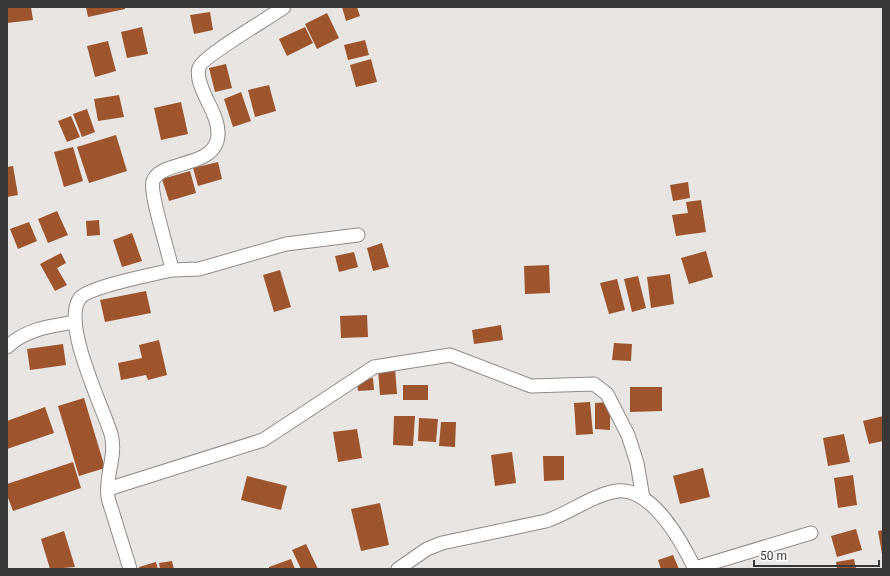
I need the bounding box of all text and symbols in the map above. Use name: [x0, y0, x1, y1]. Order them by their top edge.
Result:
scale bar: [754, 542, 879, 568]
text: 50 m: [760, 549, 787, 563]

